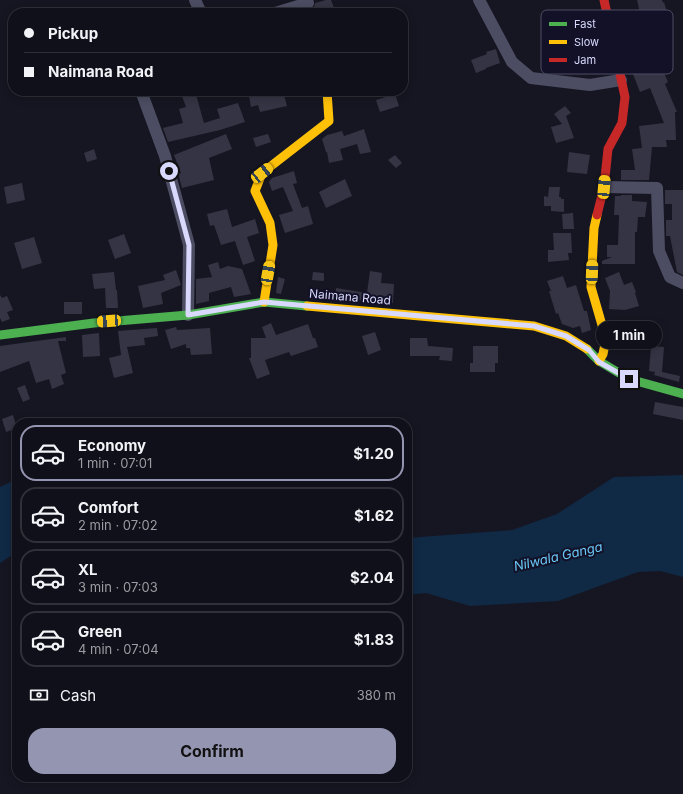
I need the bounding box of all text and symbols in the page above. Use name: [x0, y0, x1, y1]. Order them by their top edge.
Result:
legend: [541, 10, 673, 74]
text: Fast: [574, 17, 596, 31]
text: Pickup: [48, 24, 98, 43]
text: Slow: [574, 35, 599, 49]
text: Jam: [574, 53, 596, 67]
text: Naimana Road: [48, 62, 153, 81]
car: [249, 161, 275, 185]
route start: [160, 162, 178, 180]
car: [597, 175, 611, 199]
car: [260, 260, 276, 286]
car: [586, 260, 598, 284]
street label: Naimana Road: [308, 285, 392, 308]
car: [97, 314, 121, 328]
callout: 1 min: [596, 321, 662, 349]
text: 1 min: [613, 327, 645, 343]
route end: [620, 370, 638, 388]
icon: car: [30, 435, 66, 471]
text: Economy: [78, 436, 146, 455]
text: $1.20: [353, 444, 394, 463]
text: 1 min · 07:01: [78, 455, 152, 471]
icon: car: [30, 497, 66, 533]
text: Comfort: [78, 498, 139, 517]
text: $1.62: [354, 506, 394, 525]
text: 2 min · 07:02: [78, 517, 158, 533]
water label: Nilwala Ganga: [512, 538, 604, 574]
icon: car: [30, 559, 66, 595]
text: XL: [78, 560, 98, 579]
text: $2.04: [350, 568, 394, 587]
text: 3 min · 07:03: [78, 579, 158, 595]
icon: car: [30, 621, 66, 657]
text: Green: [78, 622, 122, 641]
text: $1.83: [354, 630, 394, 649]
text: 4 min · 07:04: [78, 641, 159, 657]
icon: cash: [28, 684, 50, 706]
text: Cash: [60, 686, 96, 705]
text: 380 m: [357, 687, 396, 703]
button: Confirm: [28, 728, 396, 774]

